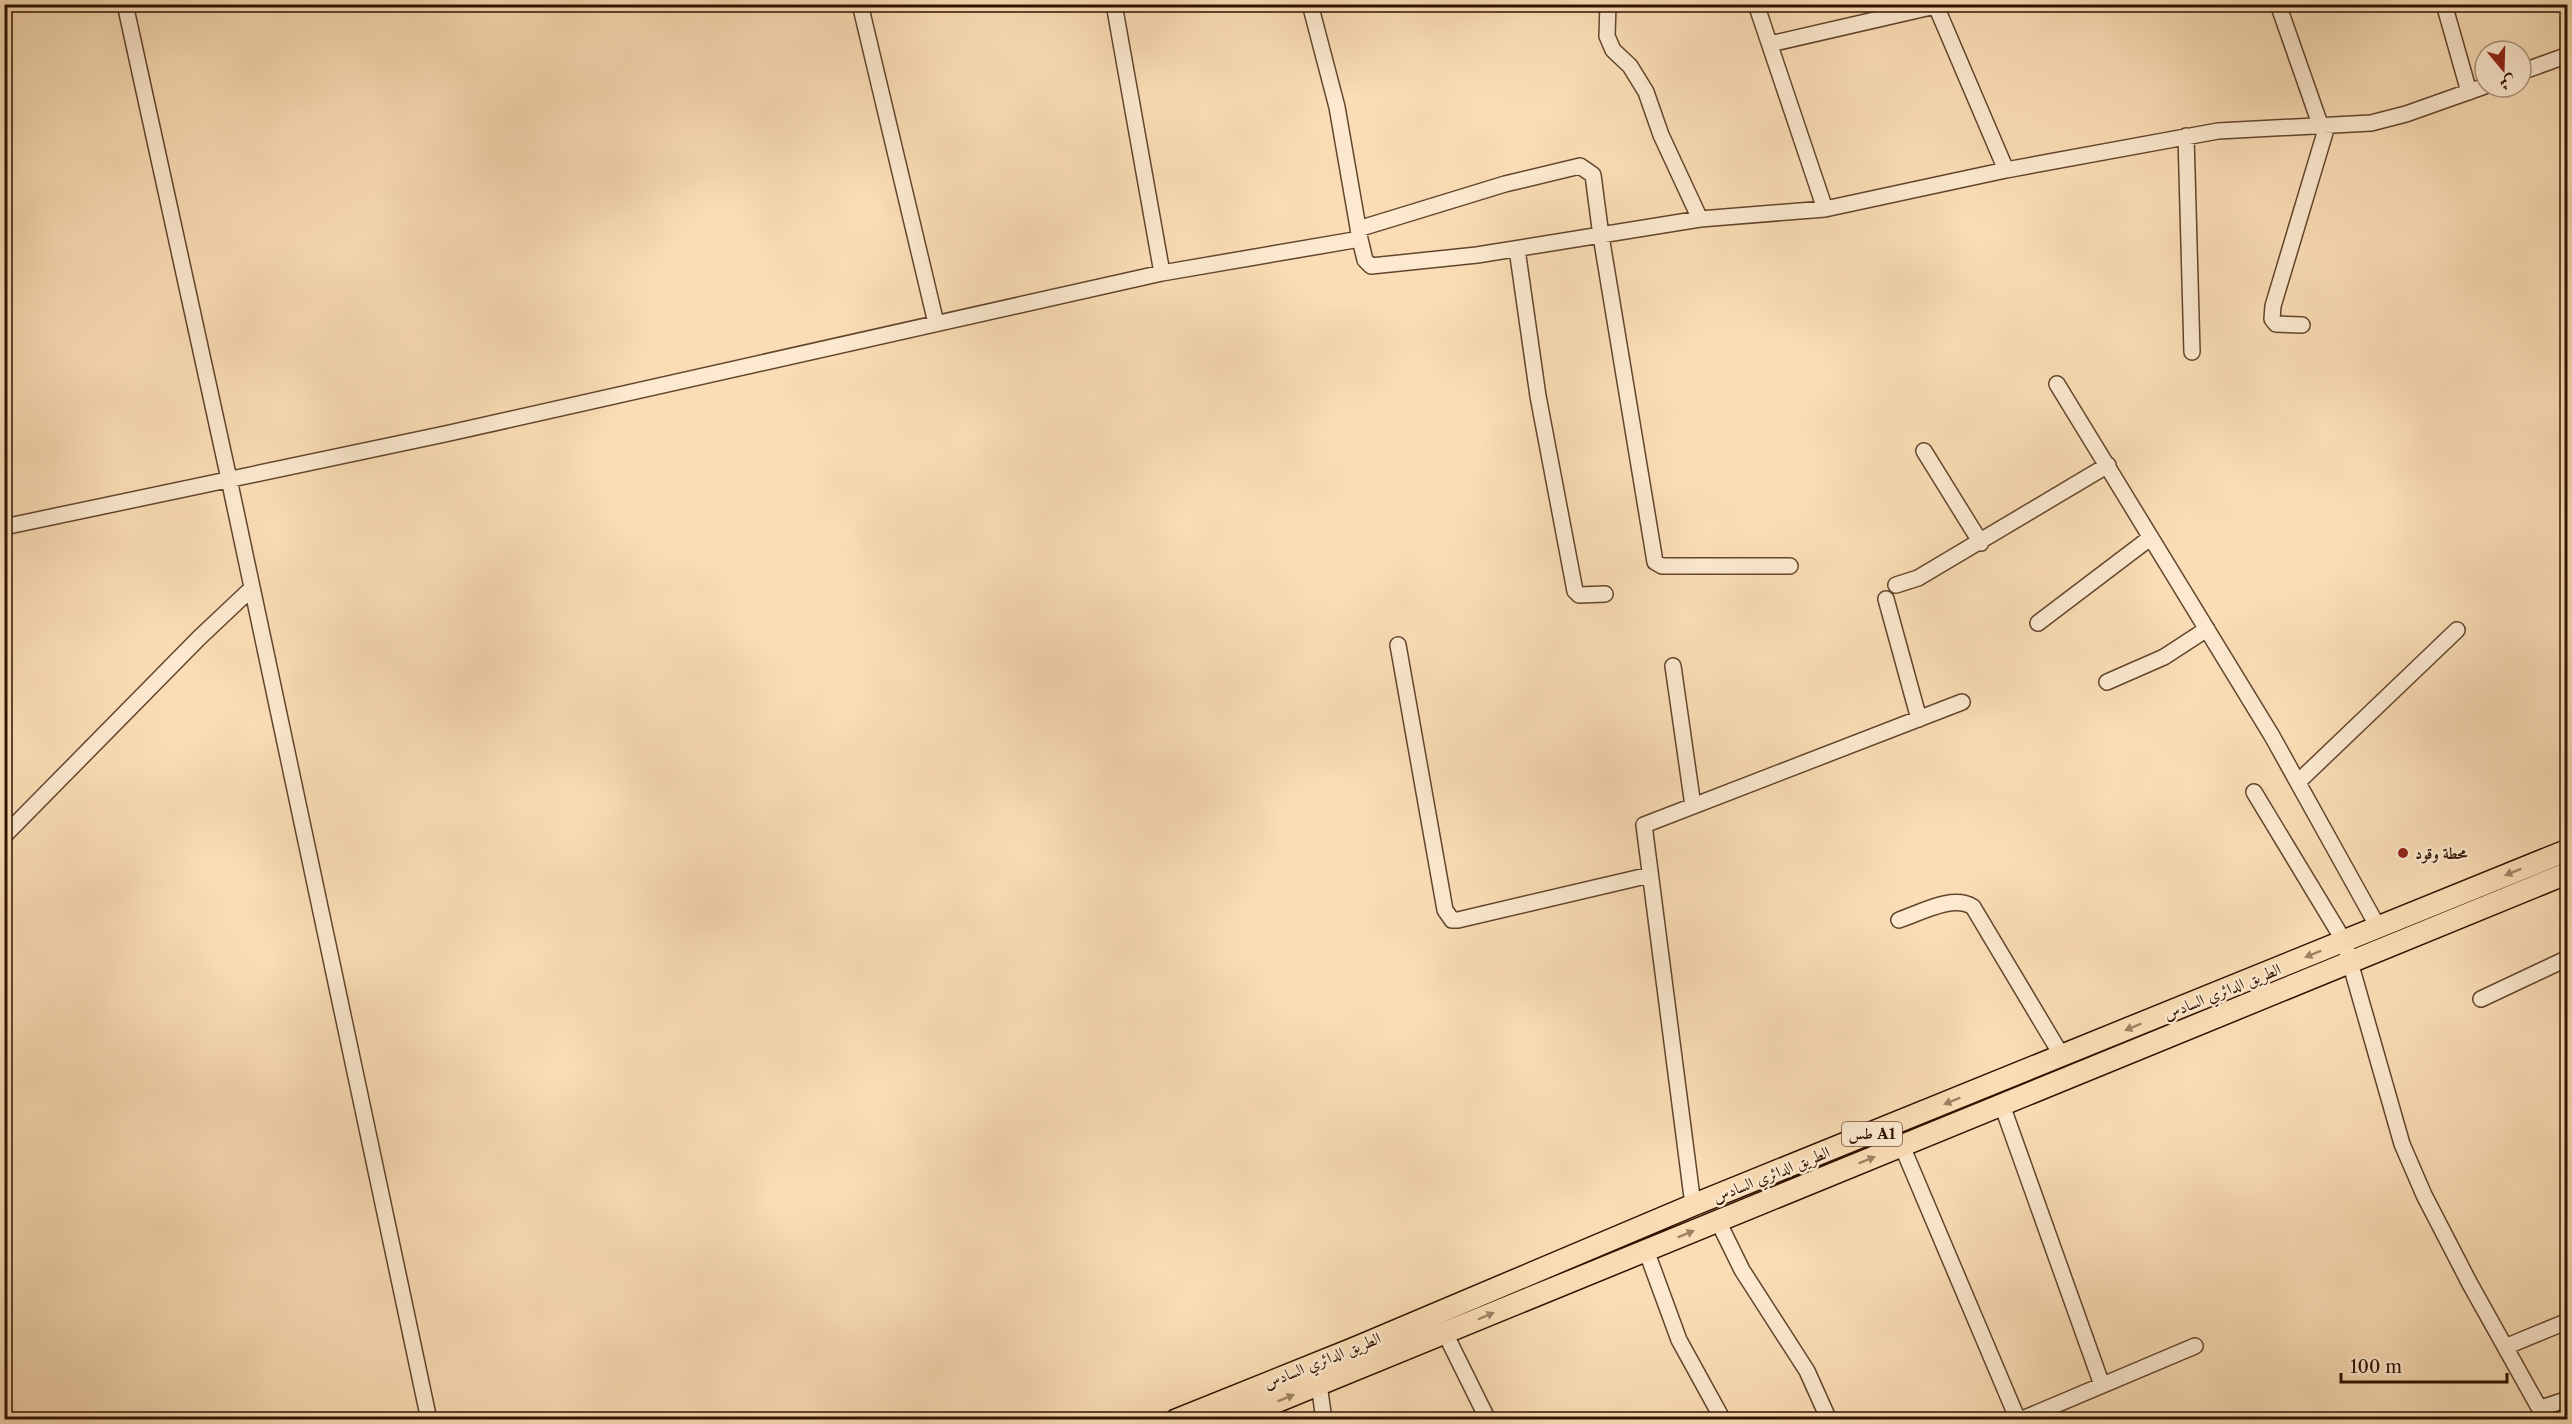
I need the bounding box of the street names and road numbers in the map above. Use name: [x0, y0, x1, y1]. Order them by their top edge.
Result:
street label: الطريق الدائري السادس: [2161, 958, 2285, 1026]
road number: طس A1: [1842, 1122, 1902, 1146]
street label: الطريق الدائري السادس: [1710, 1141, 1834, 1209]
street label: الطريق الدائري السادس: [1261, 1327, 1385, 1395]

